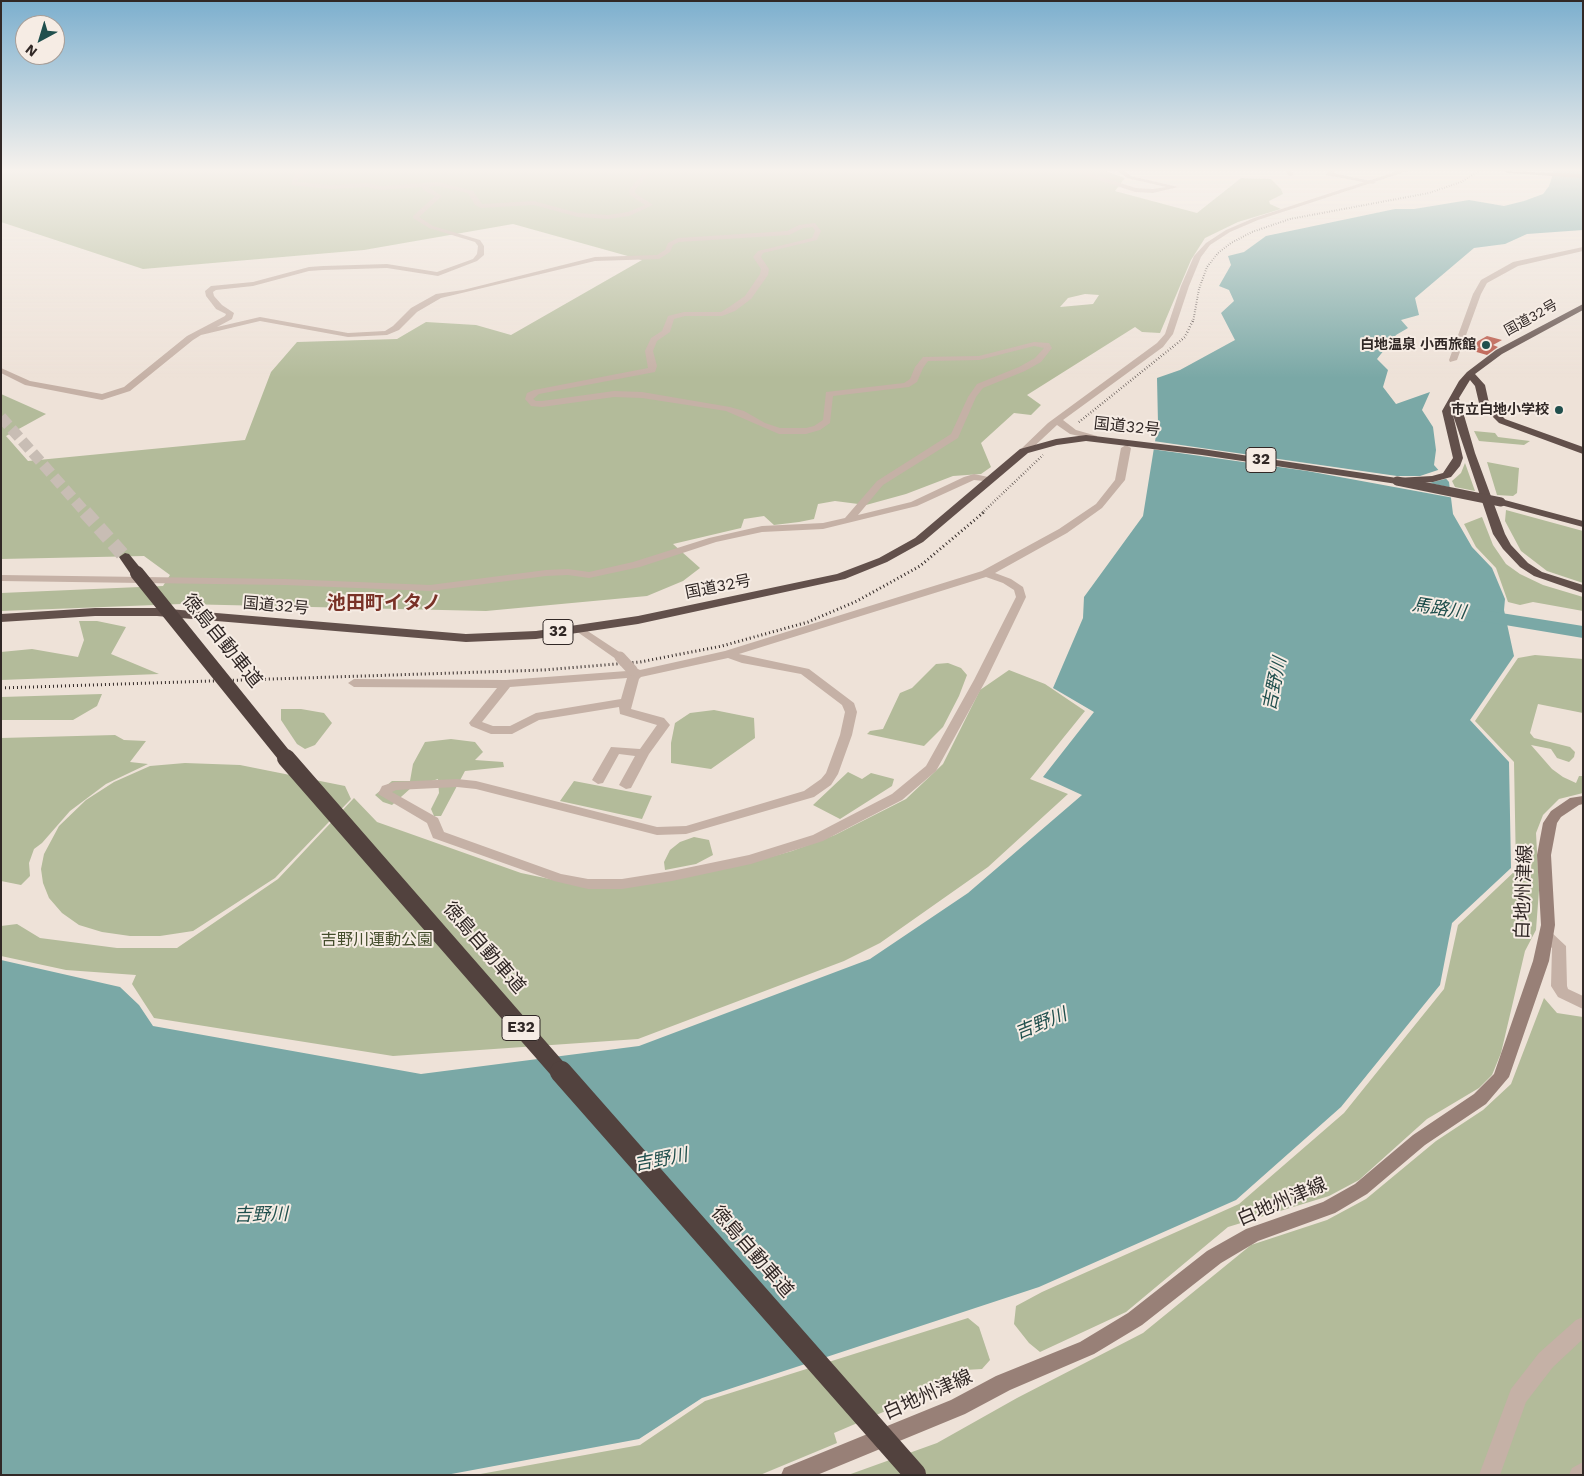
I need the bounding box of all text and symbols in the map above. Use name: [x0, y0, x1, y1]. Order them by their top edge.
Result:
north arrow: [15, 15, 65, 65]
text: N: [22, 41, 40, 60]
street label: 国道32号: [1501, 297, 1561, 339]
place label: 白地温泉 小西旅館: [1360, 337, 1476, 353]
marker: 白地温泉 小西旅館: [1480, 339, 1492, 351]
place label: 市立白地小学校: [1451, 402, 1549, 418]
marker: 市立白地小学校: [1553, 404, 1565, 416]
street label: 国道32号: [1093, 414, 1161, 440]
road number: 32: [1246, 448, 1276, 472]
street label: 国道32号: [683, 571, 753, 603]
street label: 徳島自動車道: [177, 590, 267, 692]
district label: 池田町イタノ: [327, 592, 441, 614]
street label: 国道32号: [242, 594, 310, 618]
water label: 馬路川: [1411, 594, 1467, 624]
road number: 32: [543, 620, 573, 644]
water label: 吉野川: [1259, 655, 1291, 713]
street label: 白地州津線: [1511, 844, 1537, 940]
street label: 徳島自動車道: [438, 898, 530, 998]
park label: 吉野川運動公園: [321, 930, 433, 950]
water label: 吉野川: [1012, 1004, 1070, 1044]
road number: E32: [502, 1016, 540, 1040]
water label: 吉野川: [632, 1144, 690, 1176]
street label: 白地州津線: [1234, 1173, 1330, 1231]
street label: 徳島自動車道: [706, 1202, 798, 1302]
water label: 吉野川: [234, 1204, 288, 1226]
street label: 白地州津線: [880, 1365, 976, 1425]

